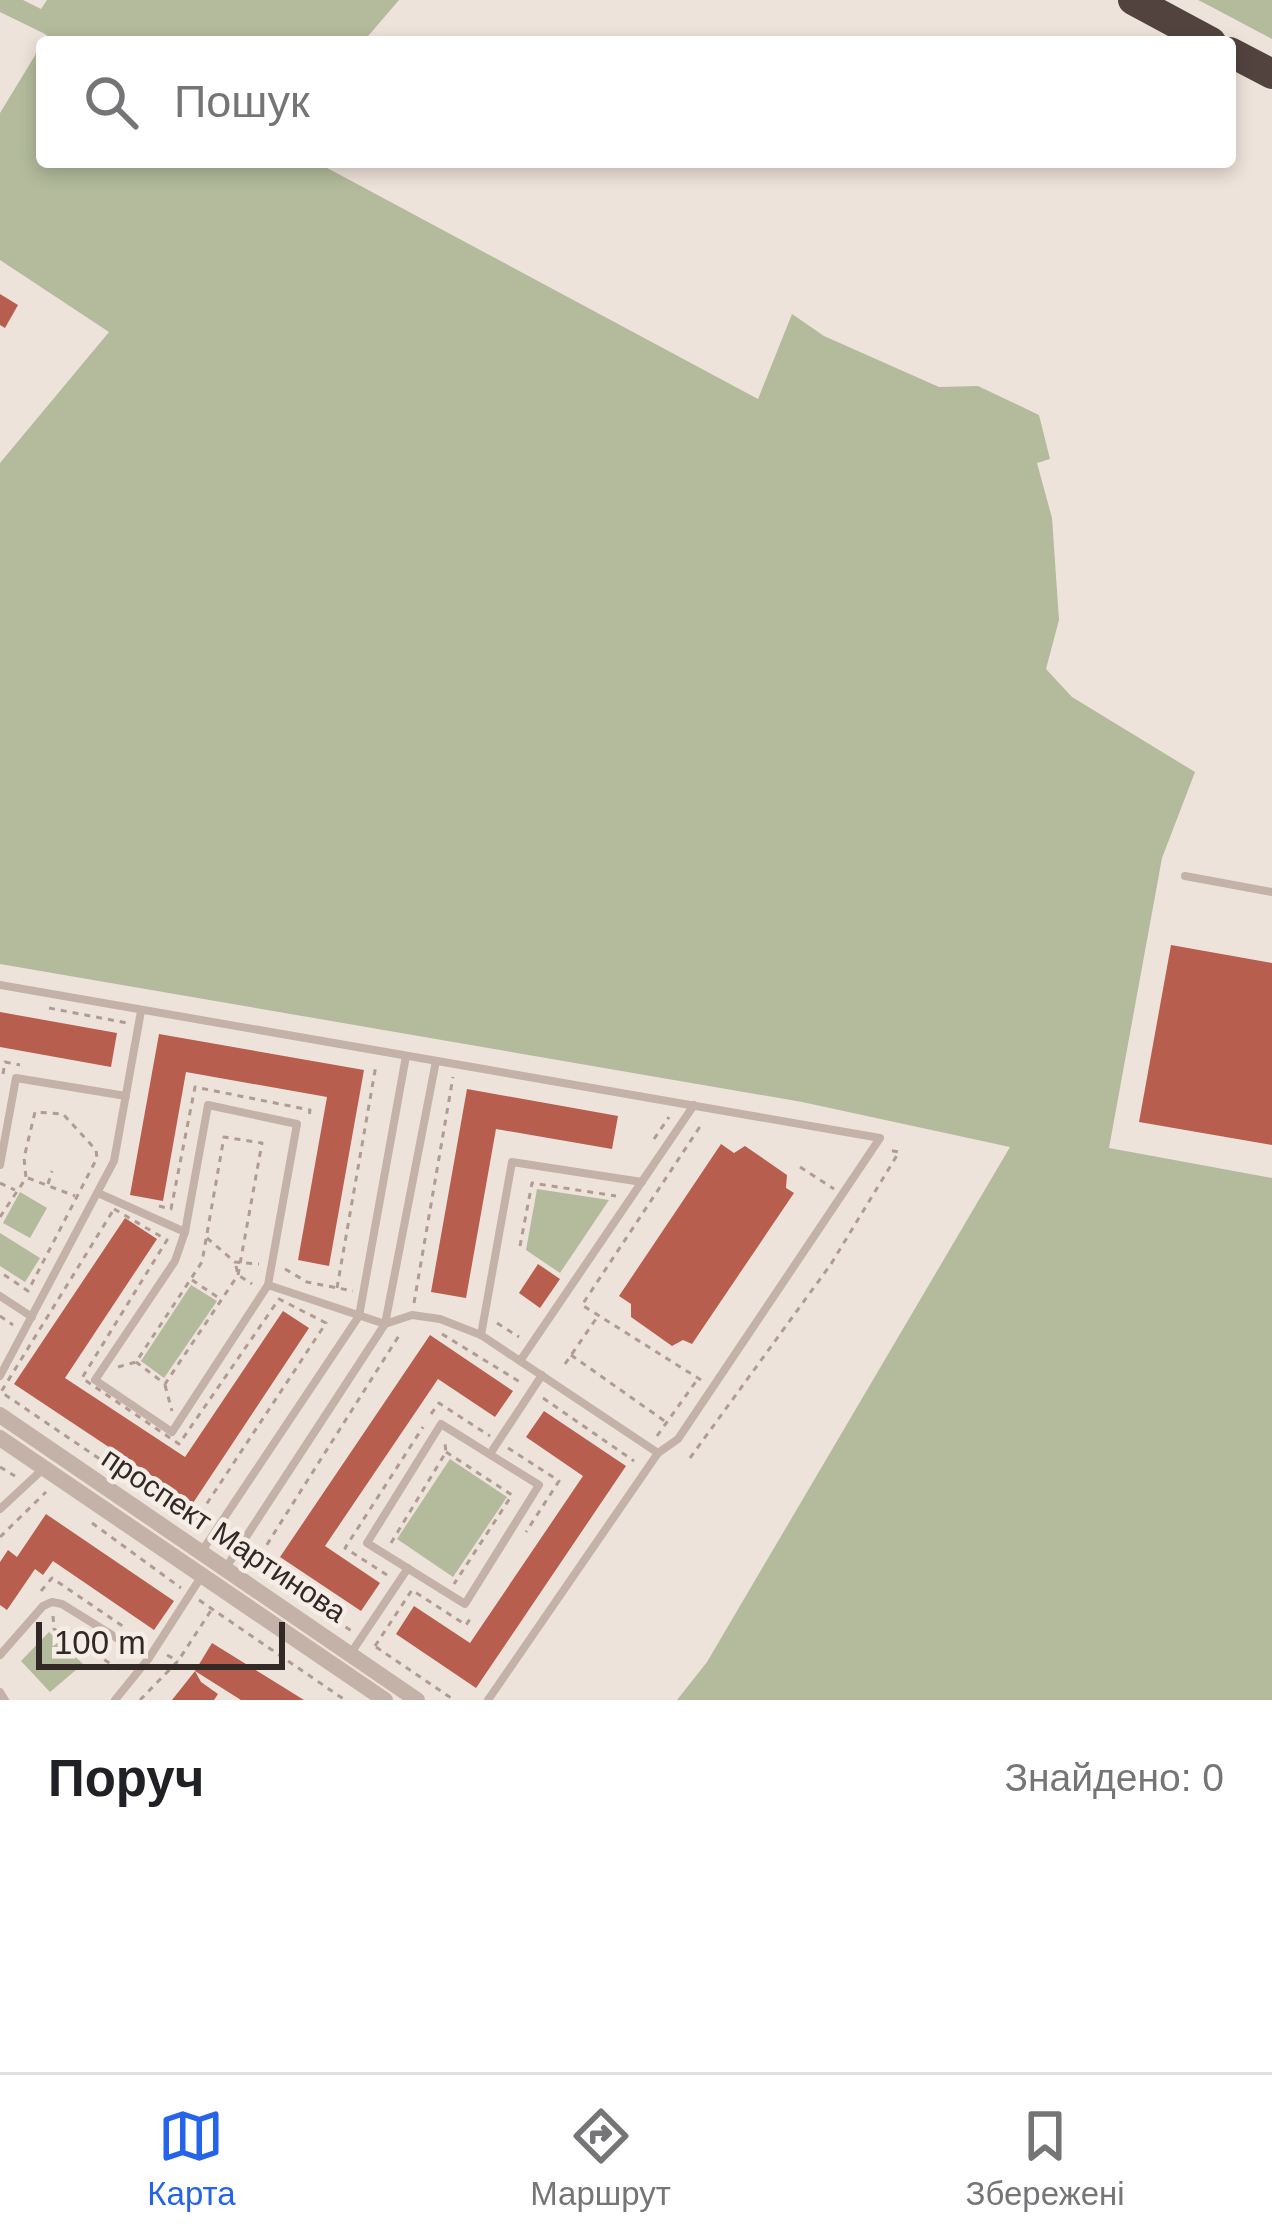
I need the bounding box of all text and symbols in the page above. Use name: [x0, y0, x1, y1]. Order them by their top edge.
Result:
search box: [36, 36, 1236, 168]
icon: search: [78, 69, 144, 135]
text: Пошук: [174, 76, 310, 127]
street label: проспект Мартинова: [96, 1441, 353, 1629]
scale bar: [36, 1616, 285, 1669]
text: 100 m: [54, 1624, 146, 1661]
text: Поруч: [48, 1750, 204, 1807]
text: Знайдено: 0: [1004, 1756, 1224, 1799]
tab: Карта: [147, 2103, 236, 2213]
tab: Маршрут: [530, 2103, 671, 2213]
tab: Збережені: [966, 2103, 1125, 2213]

